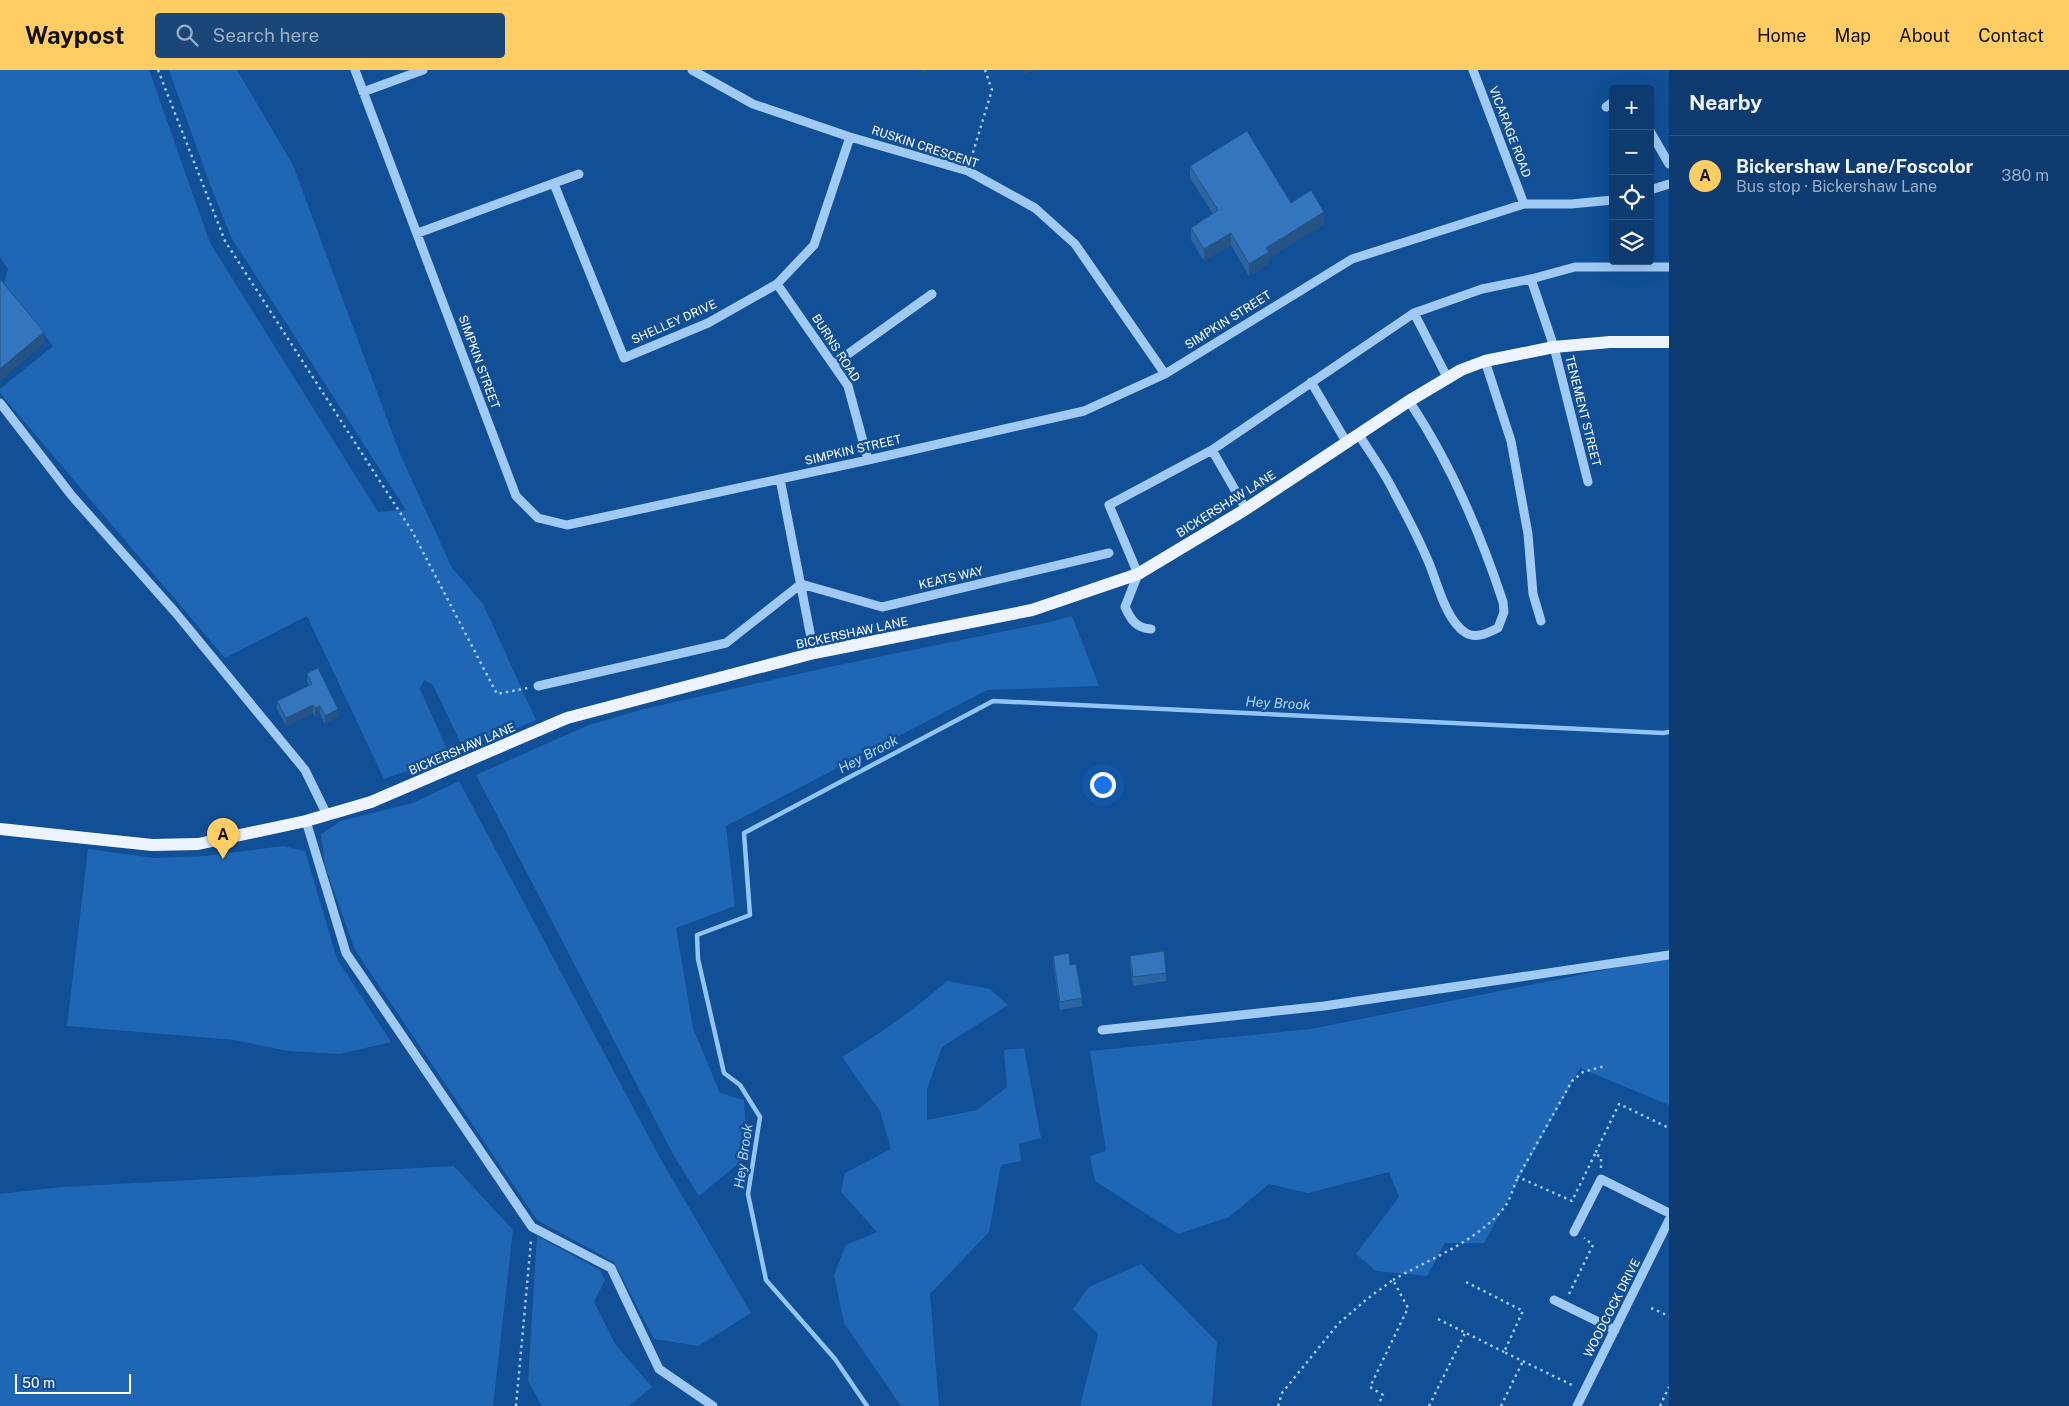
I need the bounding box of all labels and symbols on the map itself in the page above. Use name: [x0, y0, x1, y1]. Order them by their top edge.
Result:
street label: VICARAGE ROAD: [1486, 84, 1534, 180]
street label: RUSKIN CRESCENT: [870, 123, 980, 171]
street label: SIMPKIN STREET: [1182, 288, 1274, 352]
street label: SHELLEY DRIVE: [629, 297, 719, 347]
street label: BURNS ROAD: [809, 312, 863, 384]
street label: SIMPKIN STREET: [456, 313, 502, 411]
street label: TENEMENT STREET: [1562, 354, 1604, 468]
street label: SIMPKIN STREET: [803, 432, 903, 468]
street label: BICKERSHAW LANE: [1174, 468, 1278, 540]
street label: KEATS WAY: [917, 564, 985, 592]
street label: BICKERSHAW LANE: [795, 614, 909, 652]
water label: Hey Brook: [1245, 693, 1311, 713]
street label: BICKERSHAW LANE: [407, 720, 517, 778]
water label: Hey Brook: [835, 731, 901, 776]
your location: [1090, 772, 1116, 798]
pin: A: [207, 818, 239, 859]
water label: Hey Brook: [731, 1122, 756, 1189]
street label: WOODCOCK DRIVE: [1581, 1256, 1643, 1360]
scale bar: [15, 1371, 131, 1394]

